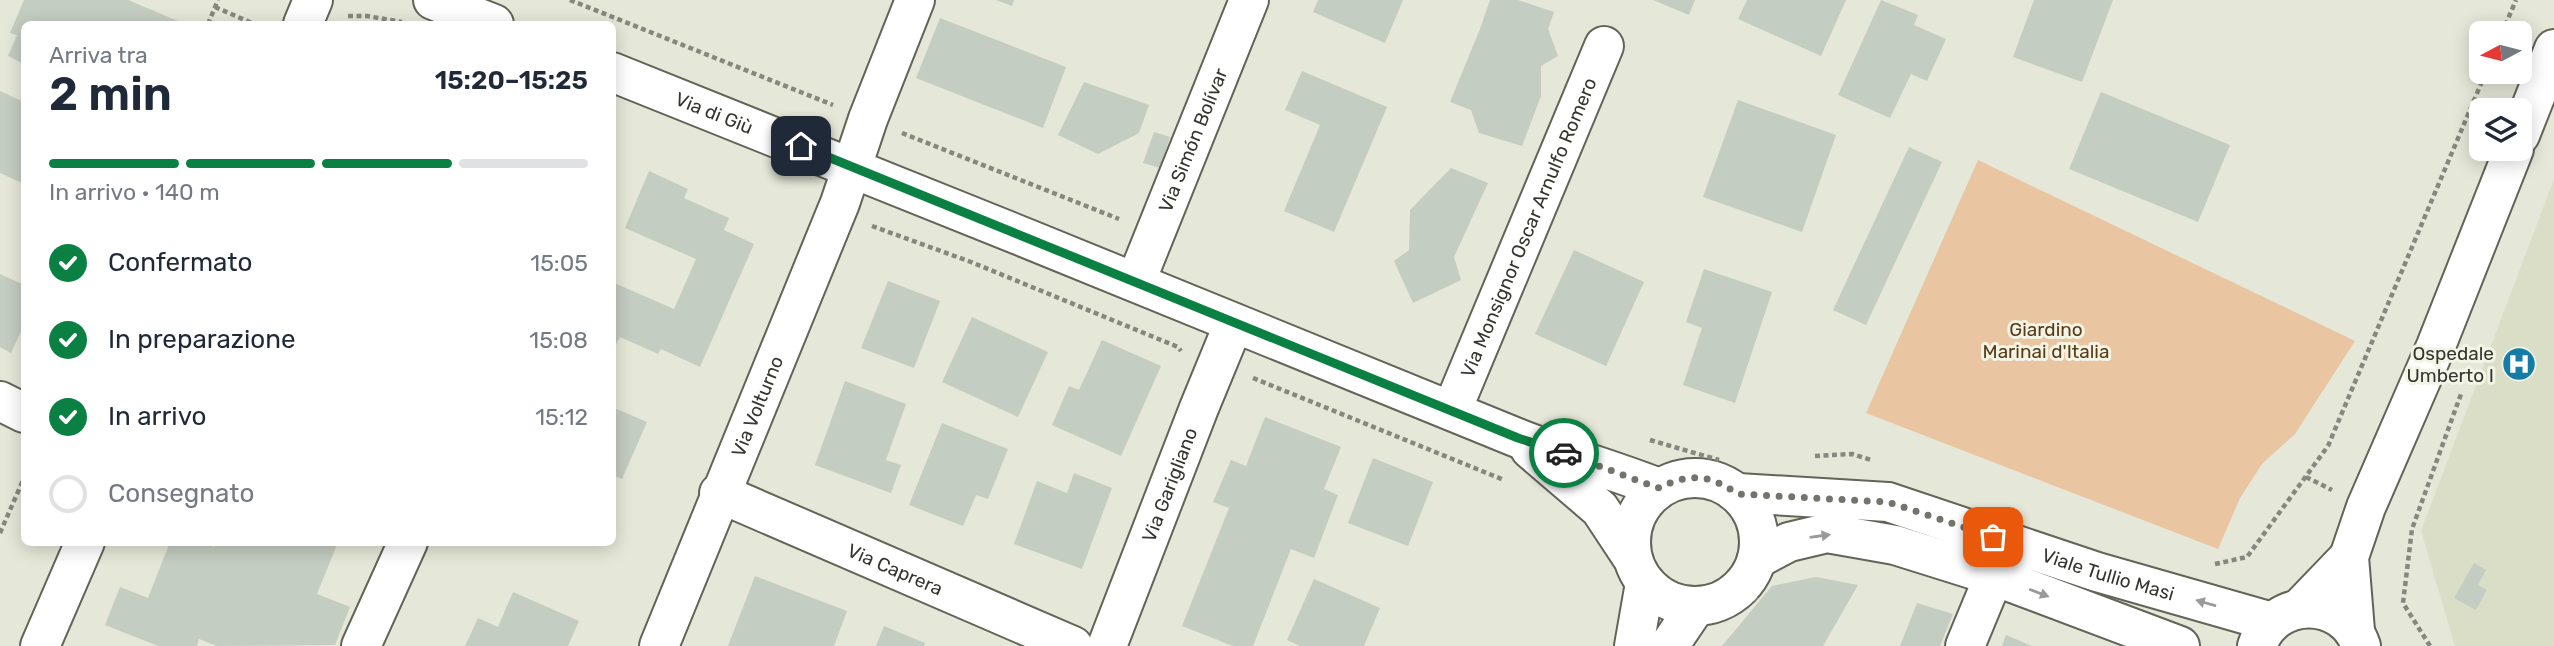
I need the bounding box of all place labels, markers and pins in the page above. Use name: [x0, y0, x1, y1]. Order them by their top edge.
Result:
pin: [771, 116, 831, 176]
place label: Ospedale Umberto I: [2406, 342, 2494, 387]
hospital icon: Ospedale Umberto I: [2500, 345, 2538, 383]
pin: [1963, 507, 2023, 567]

